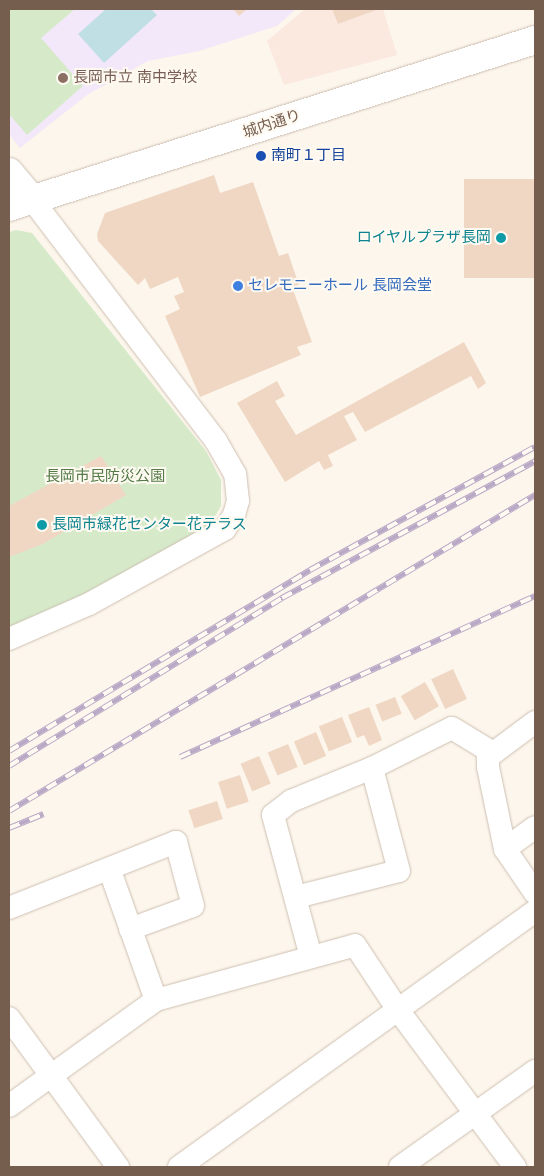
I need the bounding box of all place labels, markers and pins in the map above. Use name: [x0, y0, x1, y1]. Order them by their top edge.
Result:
place label: 長岡市立 南中学校: [73, 69, 197, 87]
marker: 長岡市立 南中学校: [57, 72, 69, 84]
place label: 南町１丁目: [271, 147, 346, 165]
marker: 南町１丁目: [255, 150, 267, 162]
place label: ロイヤルプラザ長岡: [356, 229, 491, 247]
marker: ロイヤルプラザ長岡: [495, 232, 507, 244]
place label: セレモニーホール 長岡会堂: [248, 277, 432, 295]
marker: セレモニーホール 長岡会堂: [232, 280, 244, 292]
place label: 長岡市緑花センター花テラス: [52, 516, 247, 534]
marker: 長岡市緑花センター花テラス: [36, 519, 48, 531]

